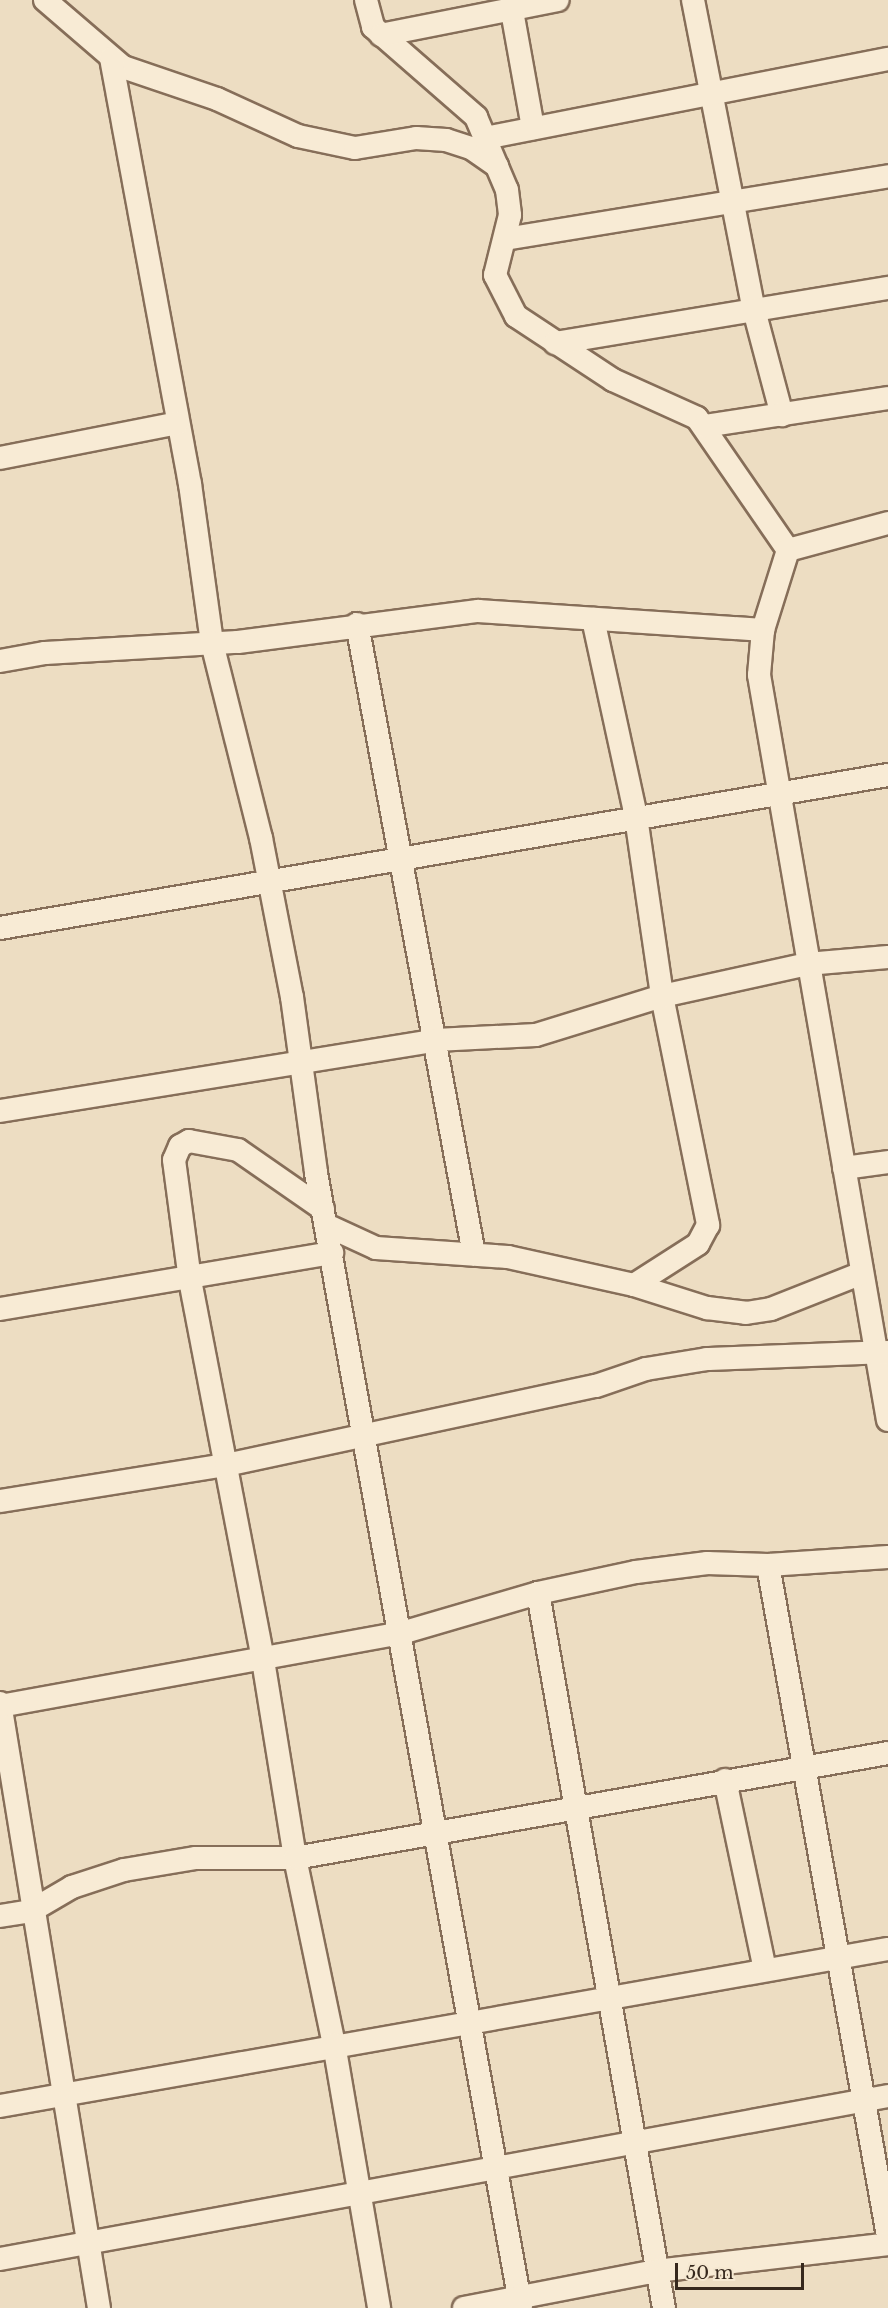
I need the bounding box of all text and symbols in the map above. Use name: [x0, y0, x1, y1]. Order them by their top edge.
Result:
scale bar: [678, 2251, 807, 2289]
text: 50 m: [686, 2262, 734, 2284]

